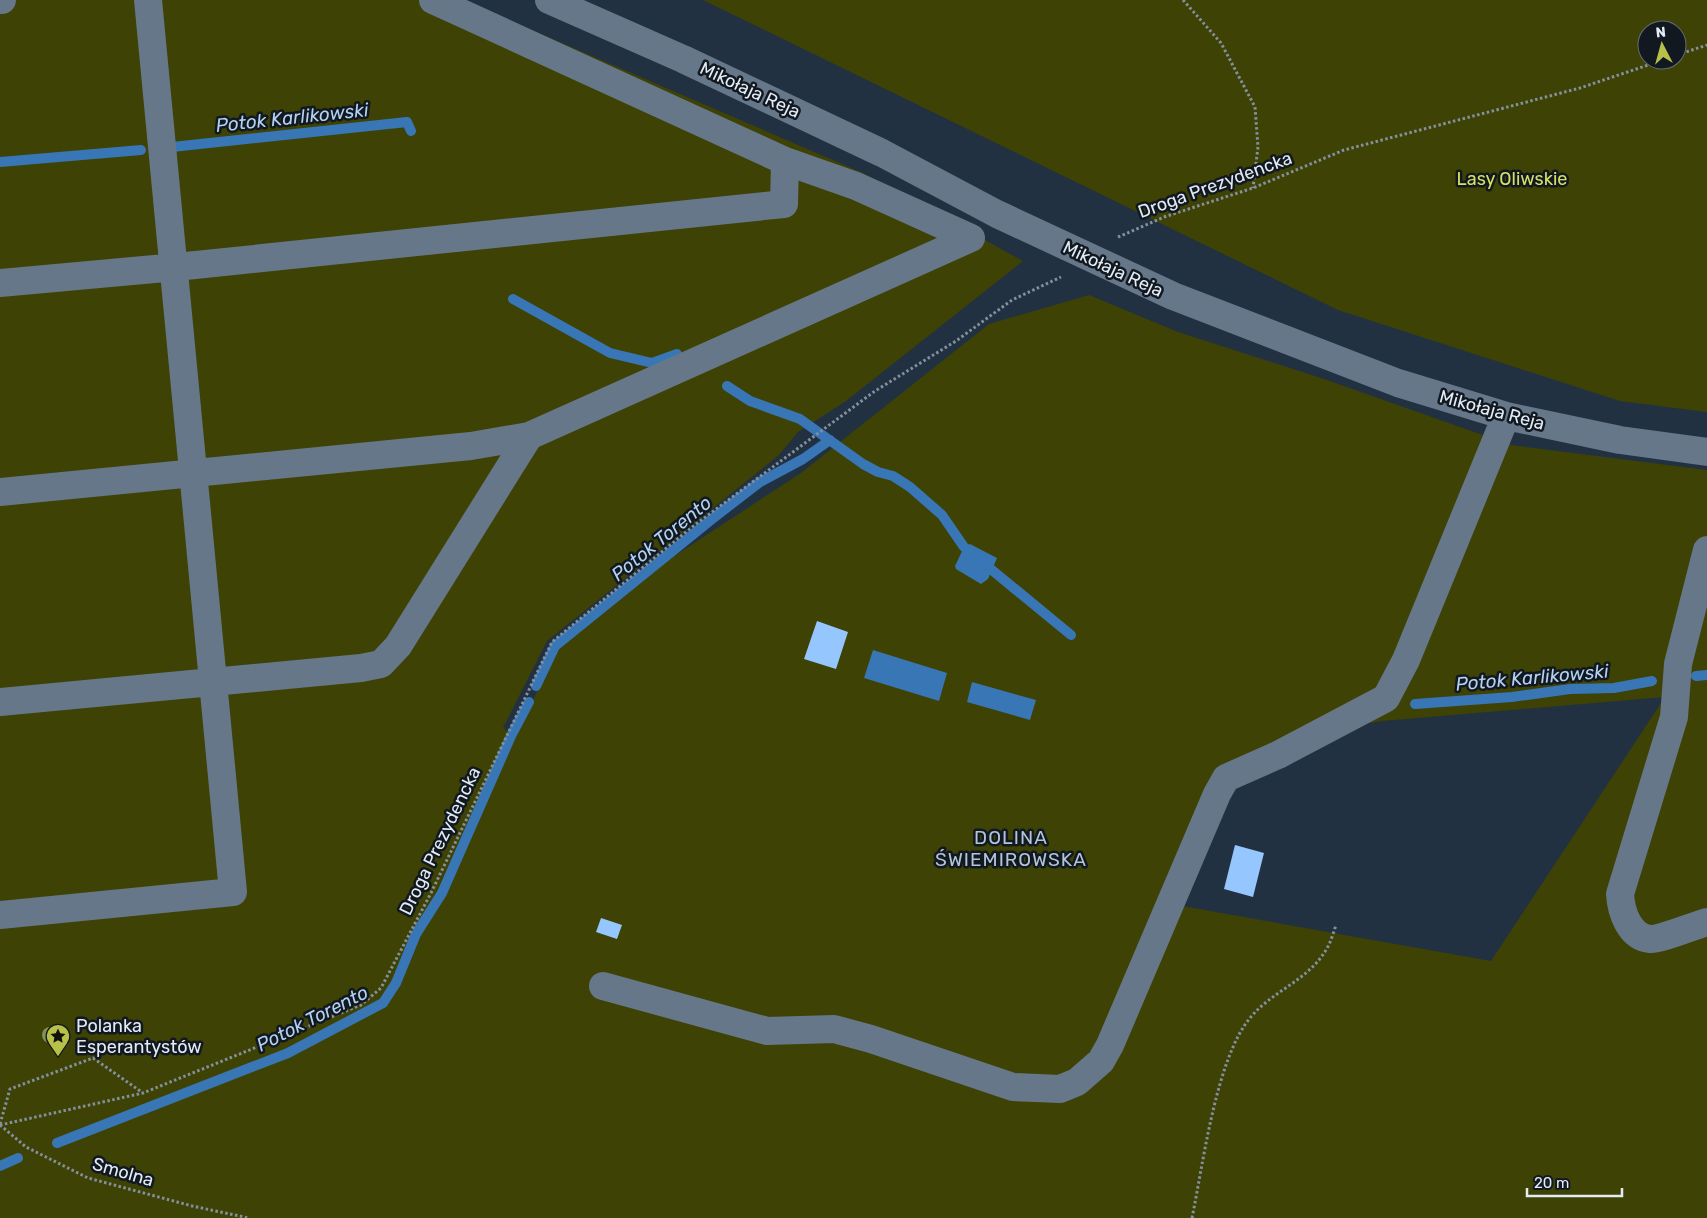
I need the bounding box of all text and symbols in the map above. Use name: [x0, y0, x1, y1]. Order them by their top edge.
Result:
north arrow: [1637, 20, 1687, 70]
text: N: [1655, 24, 1667, 42]
street label: Mikołaja Reja: [696, 57, 804, 123]
water label: Potok Karlikowski: [215, 98, 370, 137]
street label: Droga Prezydencka: [1135, 147, 1295, 223]
park label: Lasy Oliwskie: [1457, 168, 1567, 190]
street label: Mikołaja Reja: [1059, 236, 1167, 302]
street label: Mikołaja Reja: [1437, 385, 1547, 435]
water label: Potok Torento: [607, 491, 716, 586]
water label: Potok Karlikowski: [1455, 659, 1610, 696]
street label: Droga Prezydencka: [395, 763, 485, 919]
district label: DOLINA ŚWIEMIROWSKA: [935, 826, 1087, 871]
water label: Potok Torento: [253, 980, 372, 1056]
place label: Polanka Esperantystów: [76, 1015, 202, 1058]
place icon: Polanka Esperantystów: [45, 1023, 71, 1057]
street label: Smolna: [90, 1153, 156, 1191]
scale bar: [1527, 1166, 1622, 1198]
text: 20 m: [1534, 1174, 1569, 1192]

